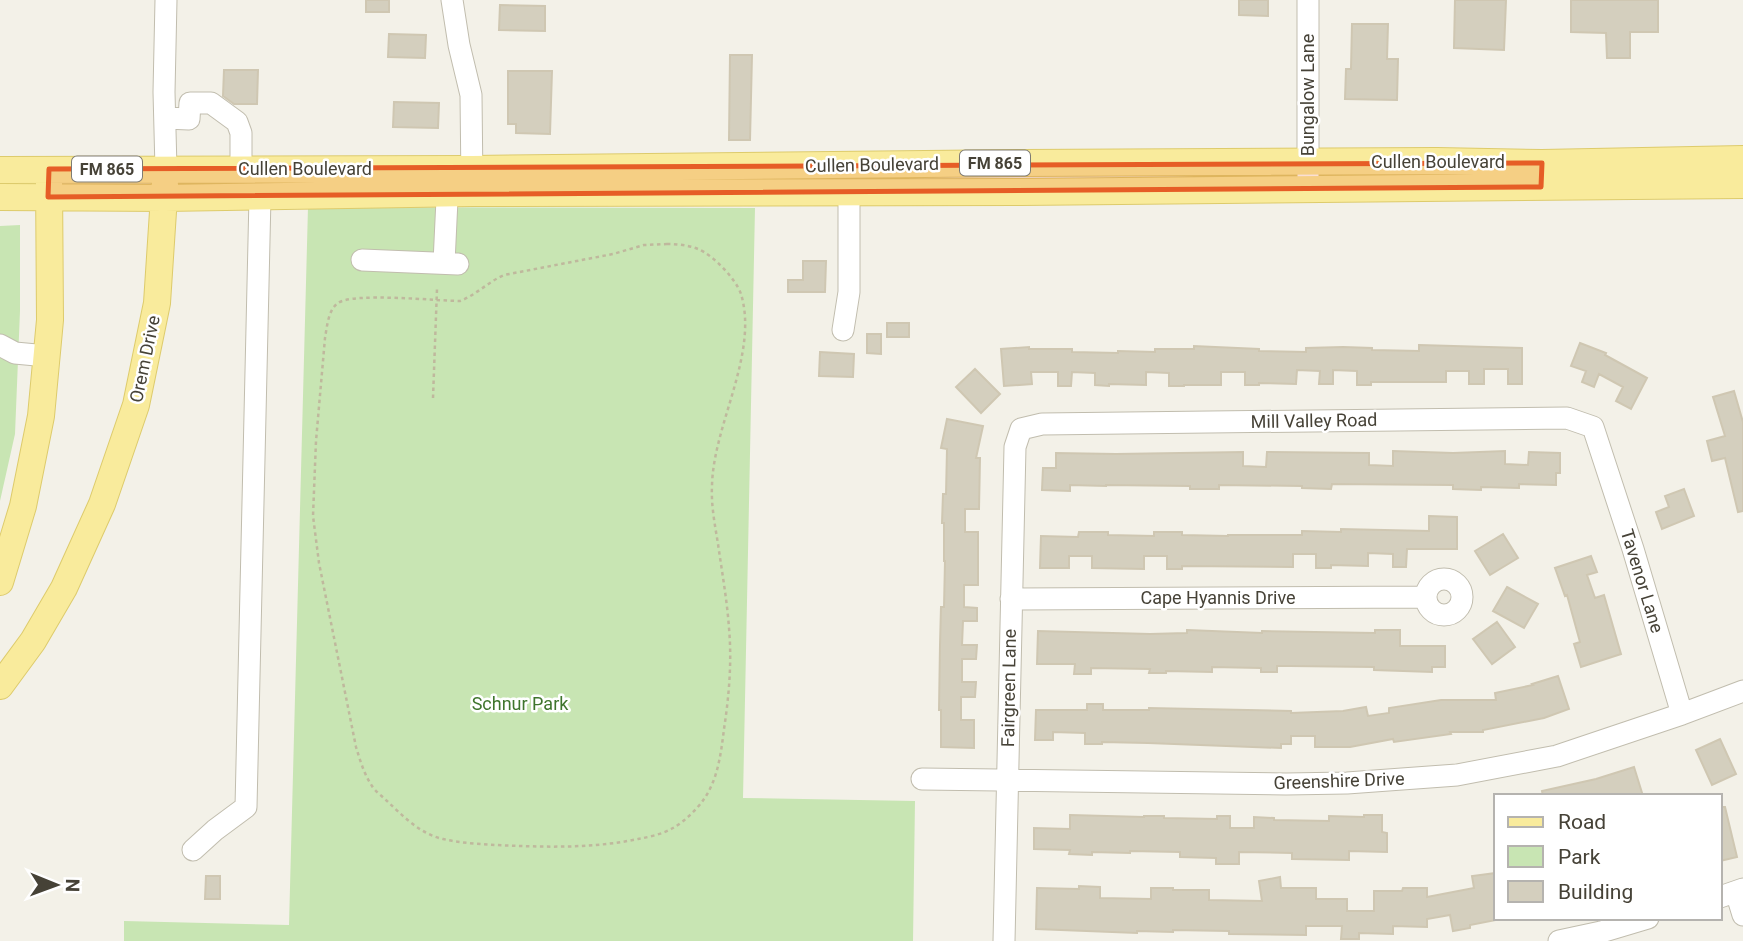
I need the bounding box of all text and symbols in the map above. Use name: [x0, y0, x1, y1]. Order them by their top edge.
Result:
street label: Bungalow Lane: [1297, 34, 1318, 156]
road number: FM 865: [960, 150, 1030, 176]
street label: Cullen Boulevard: [1371, 151, 1505, 172]
street label: Cullen Boulevard: [805, 153, 939, 176]
road number: FM 865: [72, 156, 142, 182]
street label: Cullen Boulevard: [238, 158, 372, 179]
street label: Orem Drive: [125, 313, 164, 404]
street label: Mill Valley Road: [1251, 409, 1377, 432]
street label: Tavenor Lane: [1617, 526, 1668, 635]
street label: Cape Hyannis Drive: [1140, 587, 1296, 608]
street label: Fairgreen Lane: [997, 629, 1020, 747]
park label: Schnur Park: [472, 693, 569, 714]
street label: Greenshire Drive: [1273, 768, 1405, 793]
legend: [1494, 794, 1722, 920]
text: Road: [1558, 810, 1606, 834]
text: Park: [1558, 845, 1601, 869]
north arrow: [21, 850, 91, 920]
text: N: [61, 878, 84, 892]
text: Building: [1558, 880, 1633, 904]

